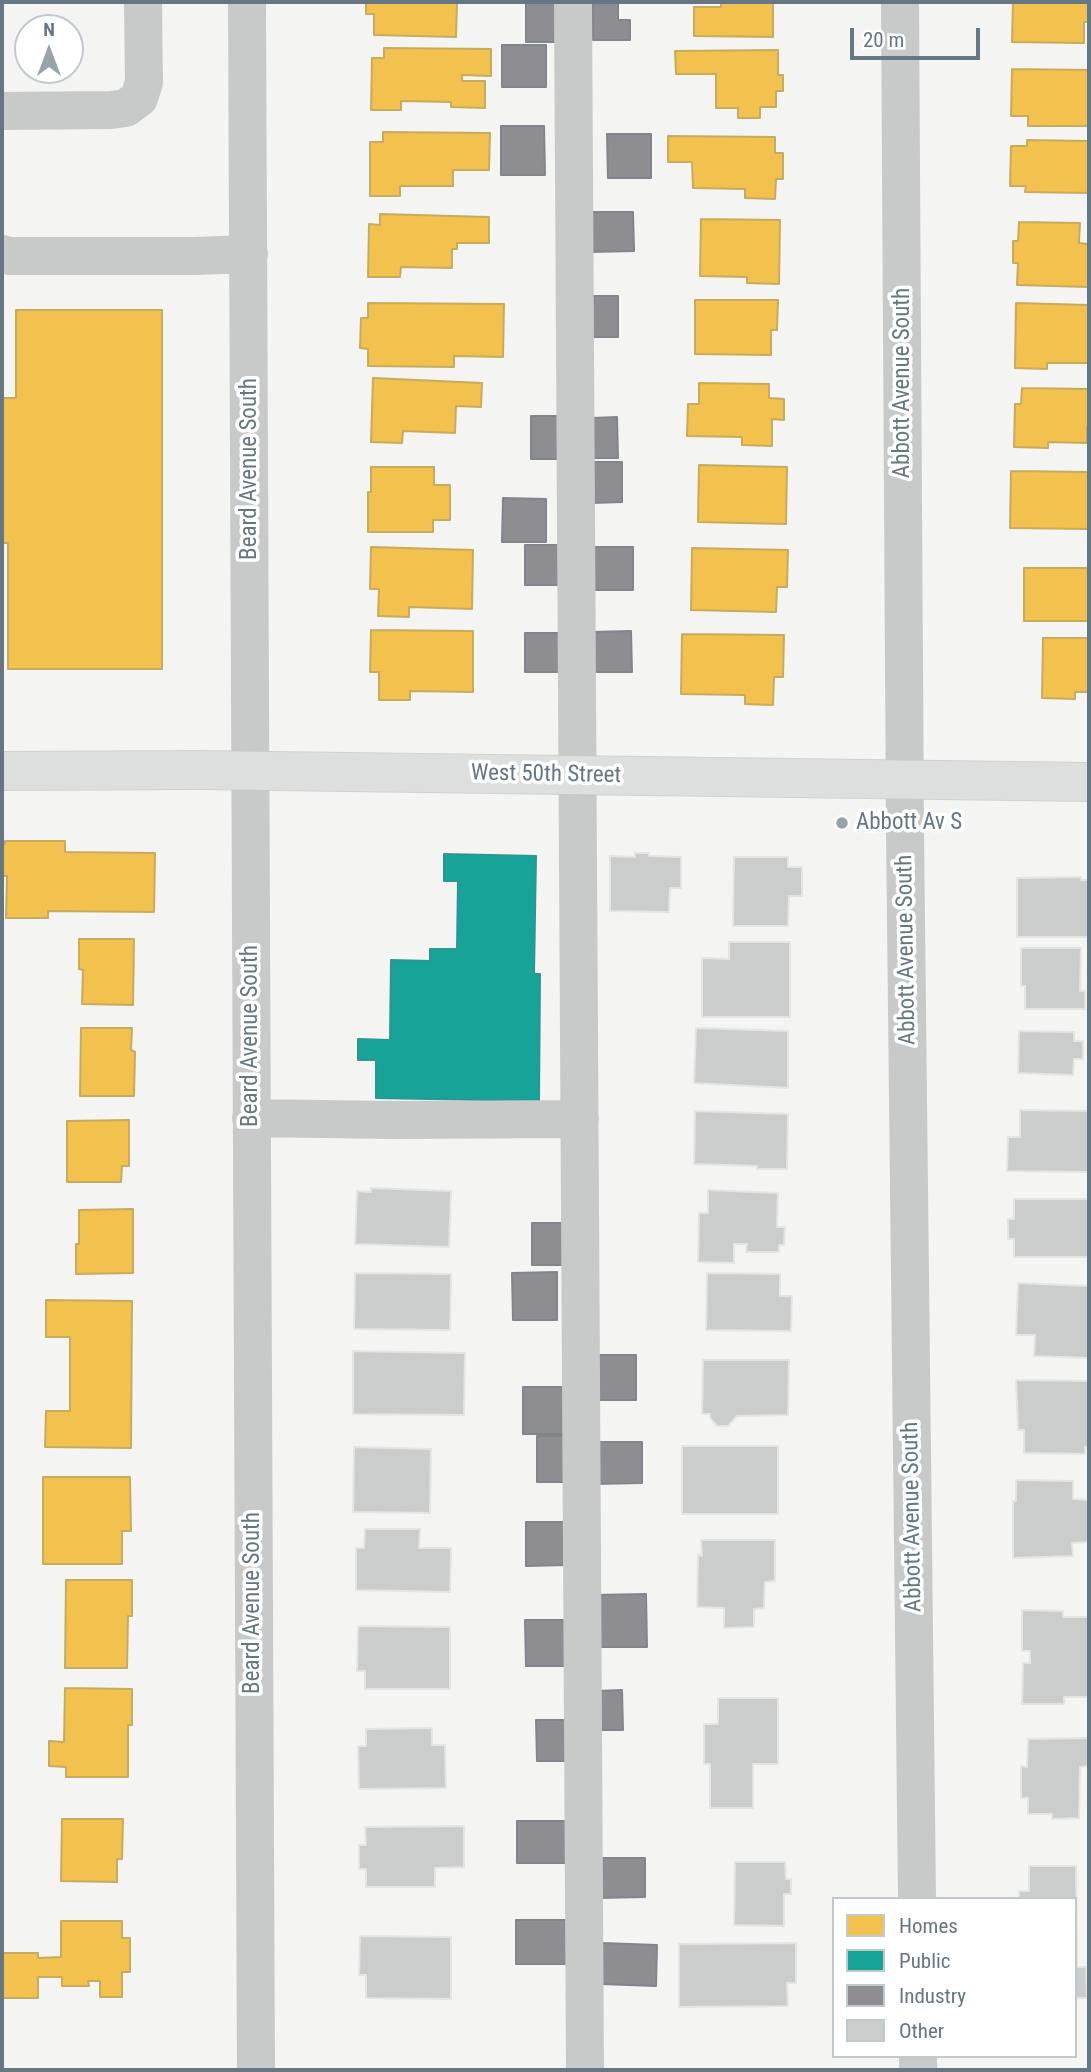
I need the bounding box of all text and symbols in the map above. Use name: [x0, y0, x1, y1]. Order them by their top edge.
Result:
north arrow: [14, 14, 84, 84]
scale bar: [853, 14, 982, 58]
text: N: [43, 18, 55, 41]
text: 20 m: [863, 28, 904, 52]
street label: Abbott Avenue South: [889, 288, 917, 478]
street label: Beard Avenue South: [236, 378, 264, 560]
street label: West 50th Street: [471, 760, 621, 790]
place label: Abbott Av S: [856, 809, 962, 837]
marker: Abbott Av S: [834, 815, 850, 831]
street label: Abbott Avenue South: [892, 855, 922, 1045]
street label: Beard Avenue South: [237, 945, 265, 1127]
street label: Abbott Avenue South: [898, 1422, 928, 1612]
street label: Beard Avenue South: [239, 1512, 267, 1694]
legend: [832, 1897, 1077, 2058]
text: Homes: [899, 1914, 958, 1938]
text: Public: [899, 1949, 951, 1973]
text: Industry: [899, 1984, 966, 2008]
text: Other: [899, 2019, 944, 2043]

